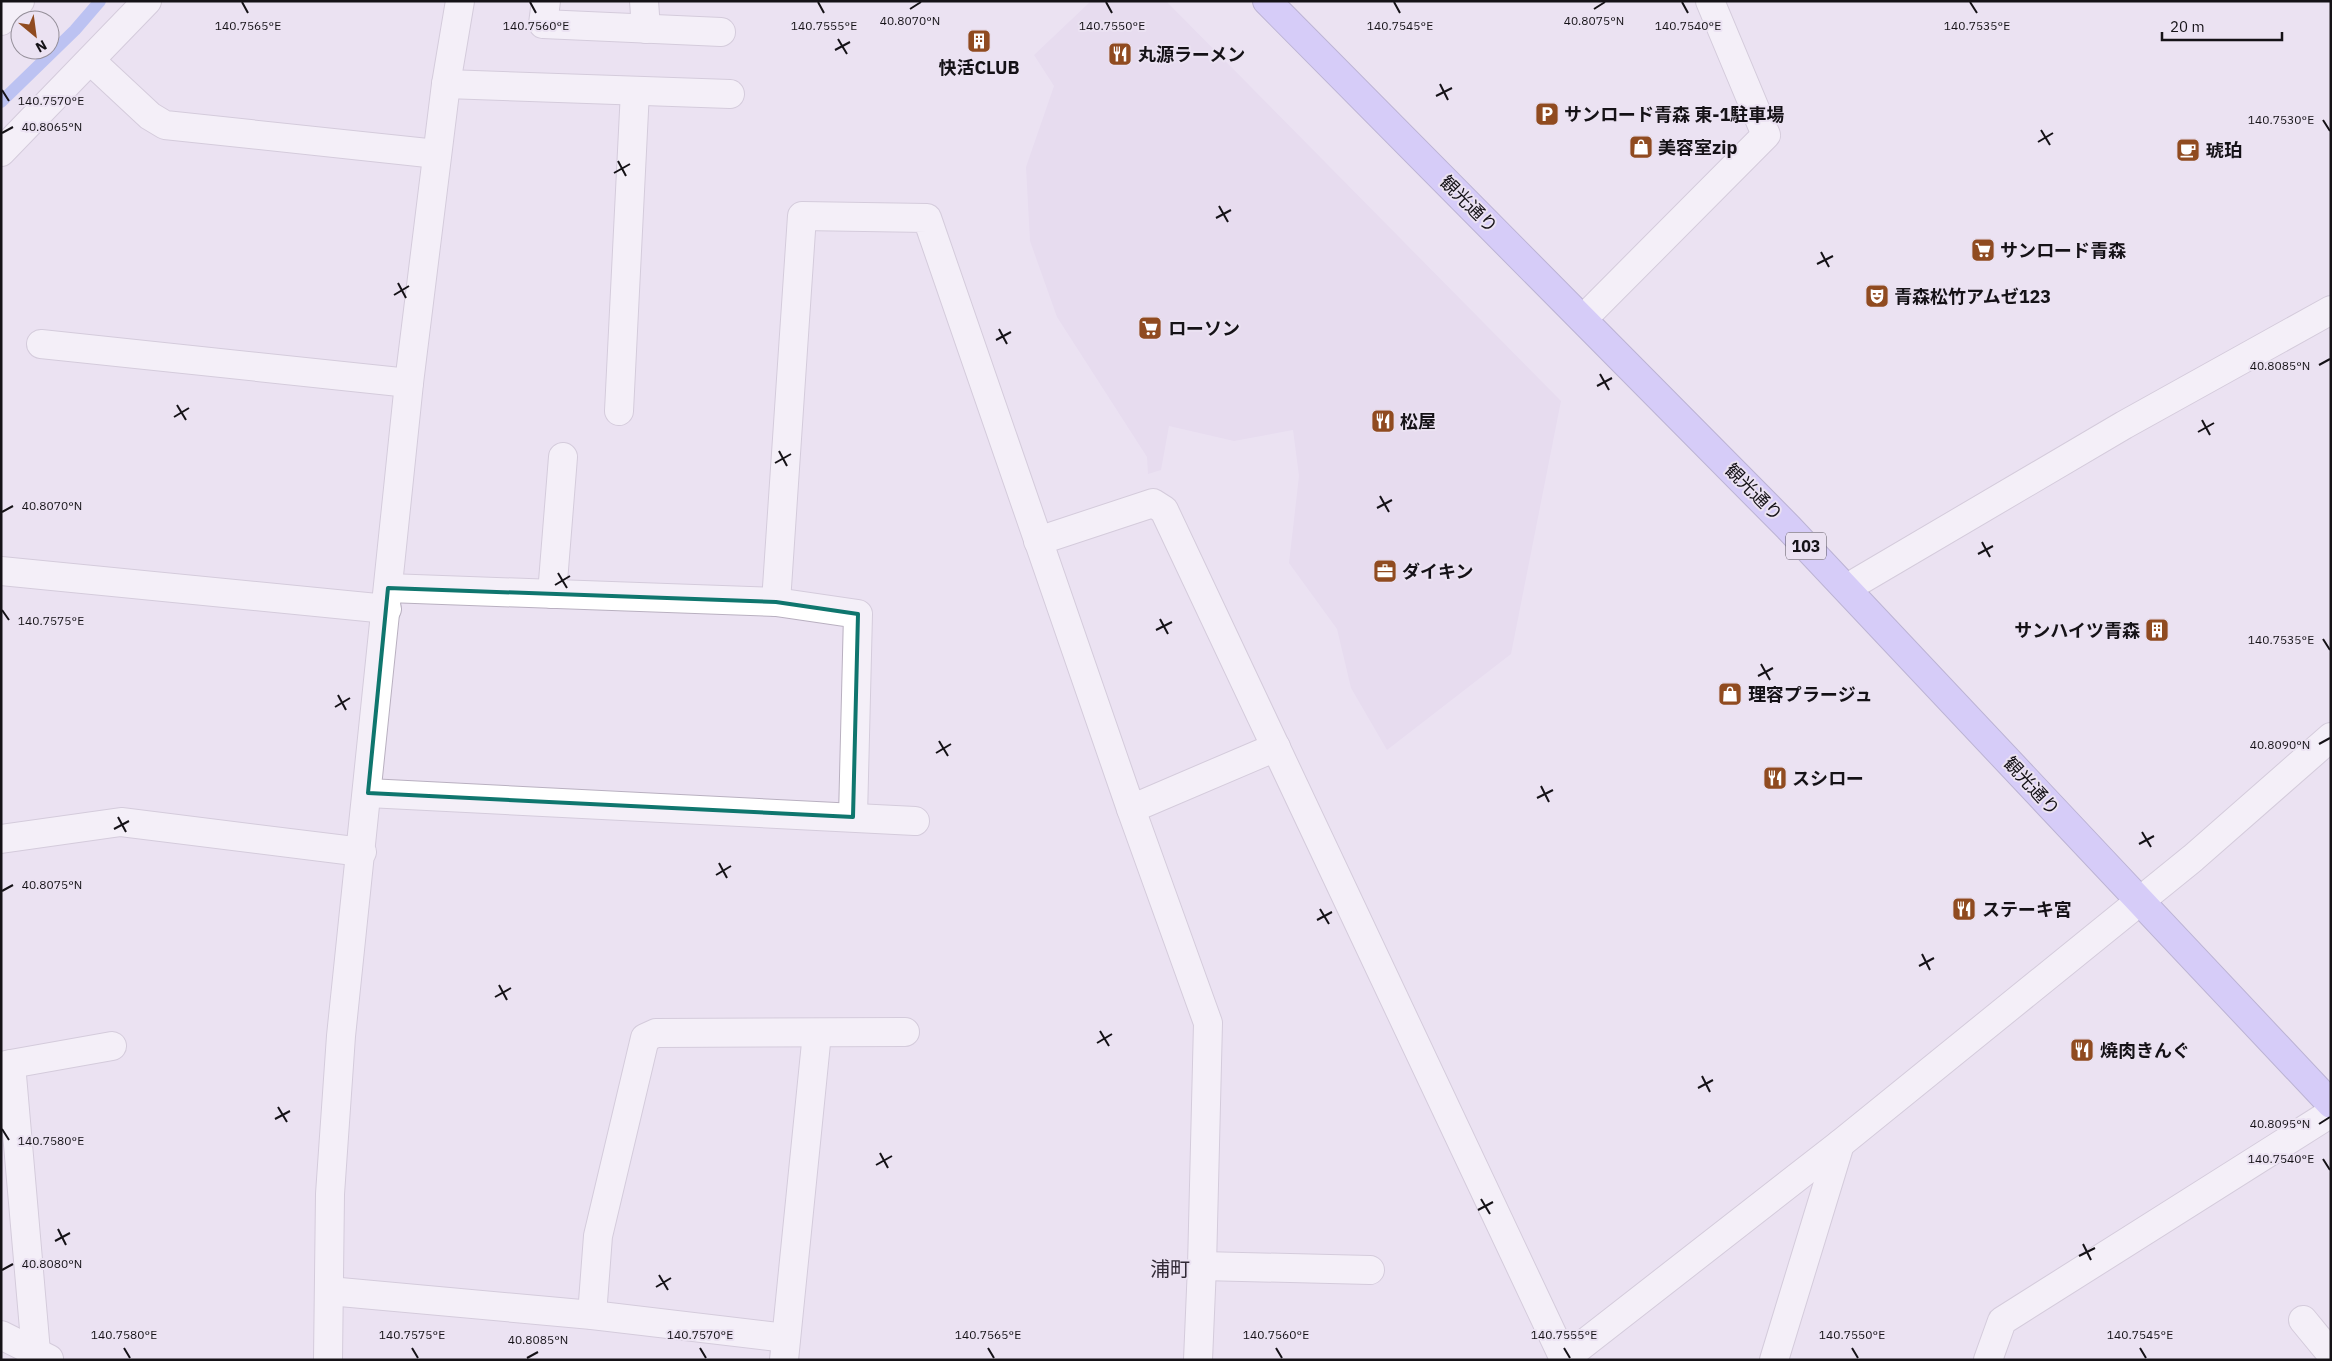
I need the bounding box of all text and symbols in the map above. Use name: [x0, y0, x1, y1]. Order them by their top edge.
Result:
north arrow: [10, 10, 60, 60]
scale bar: [2162, 10, 2282, 42]
text: 40.8070°N: [880, 13, 940, 28]
text: 40.8075°N: [1564, 13, 1624, 28]
text: 20 m: [2170, 17, 2205, 36]
text: 140.7565°E: [215, 18, 281, 33]
text: 140.7560°E: [503, 18, 569, 33]
text: 140.7555°E: [791, 18, 857, 33]
text: 140.7550°E: [1079, 18, 1145, 33]
text: 140.7545°E: [1367, 18, 1433, 33]
text: 140.7540°E: [1655, 18, 1721, 33]
text: 140.7535°E: [1944, 18, 2010, 33]
building icon: 快活CLUB: [966, 28, 992, 54]
text: N: [33, 36, 50, 57]
restaurant icon: 丸源ラーメン: [1107, 41, 1133, 67]
place label: 丸源ラーメン: [1138, 43, 1245, 66]
place label: 快活CLUB: [938, 56, 1020, 79]
text: 140.7570°E: [18, 93, 84, 108]
parking icon: サンロード青森 東-1駐車場: [1534, 101, 1560, 127]
place label: サンロード青森 東-1駐車場: [1564, 103, 1784, 126]
text: 140.7530°E: [2248, 112, 2314, 127]
text: 40.8065°N: [22, 119, 82, 134]
shop icon: 美容室zip: [1628, 134, 1654, 160]
place label: 美容室zip: [1658, 136, 1737, 159]
cafe icon: 琥珀: [2175, 137, 2201, 163]
place label: 琥珀: [2206, 139, 2242, 162]
street label: 観光通り: [1435, 170, 1503, 238]
supermarket icon: サンロード青森: [1970, 237, 1996, 263]
place label: サンロード青森: [2000, 239, 2126, 262]
theatre icon: 青森松竹アムゼ123: [1864, 283, 1890, 309]
place label: 青森松竹アムゼ123: [1894, 285, 2051, 308]
supermarket icon: ローソン: [1137, 315, 1163, 341]
place label: ローソン: [1168, 317, 1240, 340]
text: 40.8085°N: [2250, 358, 2310, 373]
restaurant icon: 松屋: [1370, 408, 1396, 434]
place label: 松屋: [1400, 410, 1436, 433]
street label: 観光通り: [1720, 458, 1788, 526]
text: 40.8070°N: [22, 498, 82, 513]
road number: 103: [1786, 532, 1826, 560]
office icon: ダイキン: [1372, 558, 1398, 584]
place label: ダイキン: [1402, 560, 1473, 583]
text: 140.7575°E: [18, 613, 84, 628]
building icon: サンハイツ青森: [2144, 617, 2170, 643]
place label: サンハイツ青森: [2014, 619, 2140, 642]
text: 140.7535°E: [2248, 632, 2314, 647]
shop icon: 理容プラージュ: [1717, 681, 1743, 707]
place label: 理容プラージュ: [1748, 683, 1872, 706]
text: 40.8090°N: [2250, 737, 2310, 752]
street label: 観光通り: [1999, 752, 2065, 820]
restaurant icon: スシロー: [1762, 765, 1788, 791]
place label: スシロー: [1792, 767, 1864, 790]
text: 40.8075°N: [22, 877, 82, 892]
restaurant icon: ステーキ宮: [1951, 896, 1977, 922]
place label: ステーキ宮: [1982, 898, 2072, 921]
restaurant icon: 焼肉きんぐ: [2069, 1037, 2095, 1063]
place label: 焼肉きんぐ: [2100, 1039, 2190, 1062]
text: 40.8095°N: [2250, 1116, 2310, 1131]
text: 140.7580°E: [18, 1133, 84, 1148]
text: 140.7540°E: [2248, 1151, 2314, 1166]
district label: 浦町: [1150, 1255, 1190, 1282]
text: 40.8080°N: [22, 1256, 82, 1271]
text: 140.7580°E: [91, 1327, 157, 1342]
text: 140.7575°E: [379, 1327, 445, 1342]
text: 140.7570°E: [667, 1327, 733, 1342]
text: 140.7565°E: [955, 1327, 1021, 1342]
text: 140.7560°E: [1243, 1327, 1309, 1342]
text: 140.7555°E: [1531, 1327, 1597, 1342]
text: 140.7550°E: [1819, 1327, 1885, 1342]
text: 140.7545°E: [2107, 1327, 2173, 1342]
text: 40.8085°N: [508, 1332, 568, 1347]

